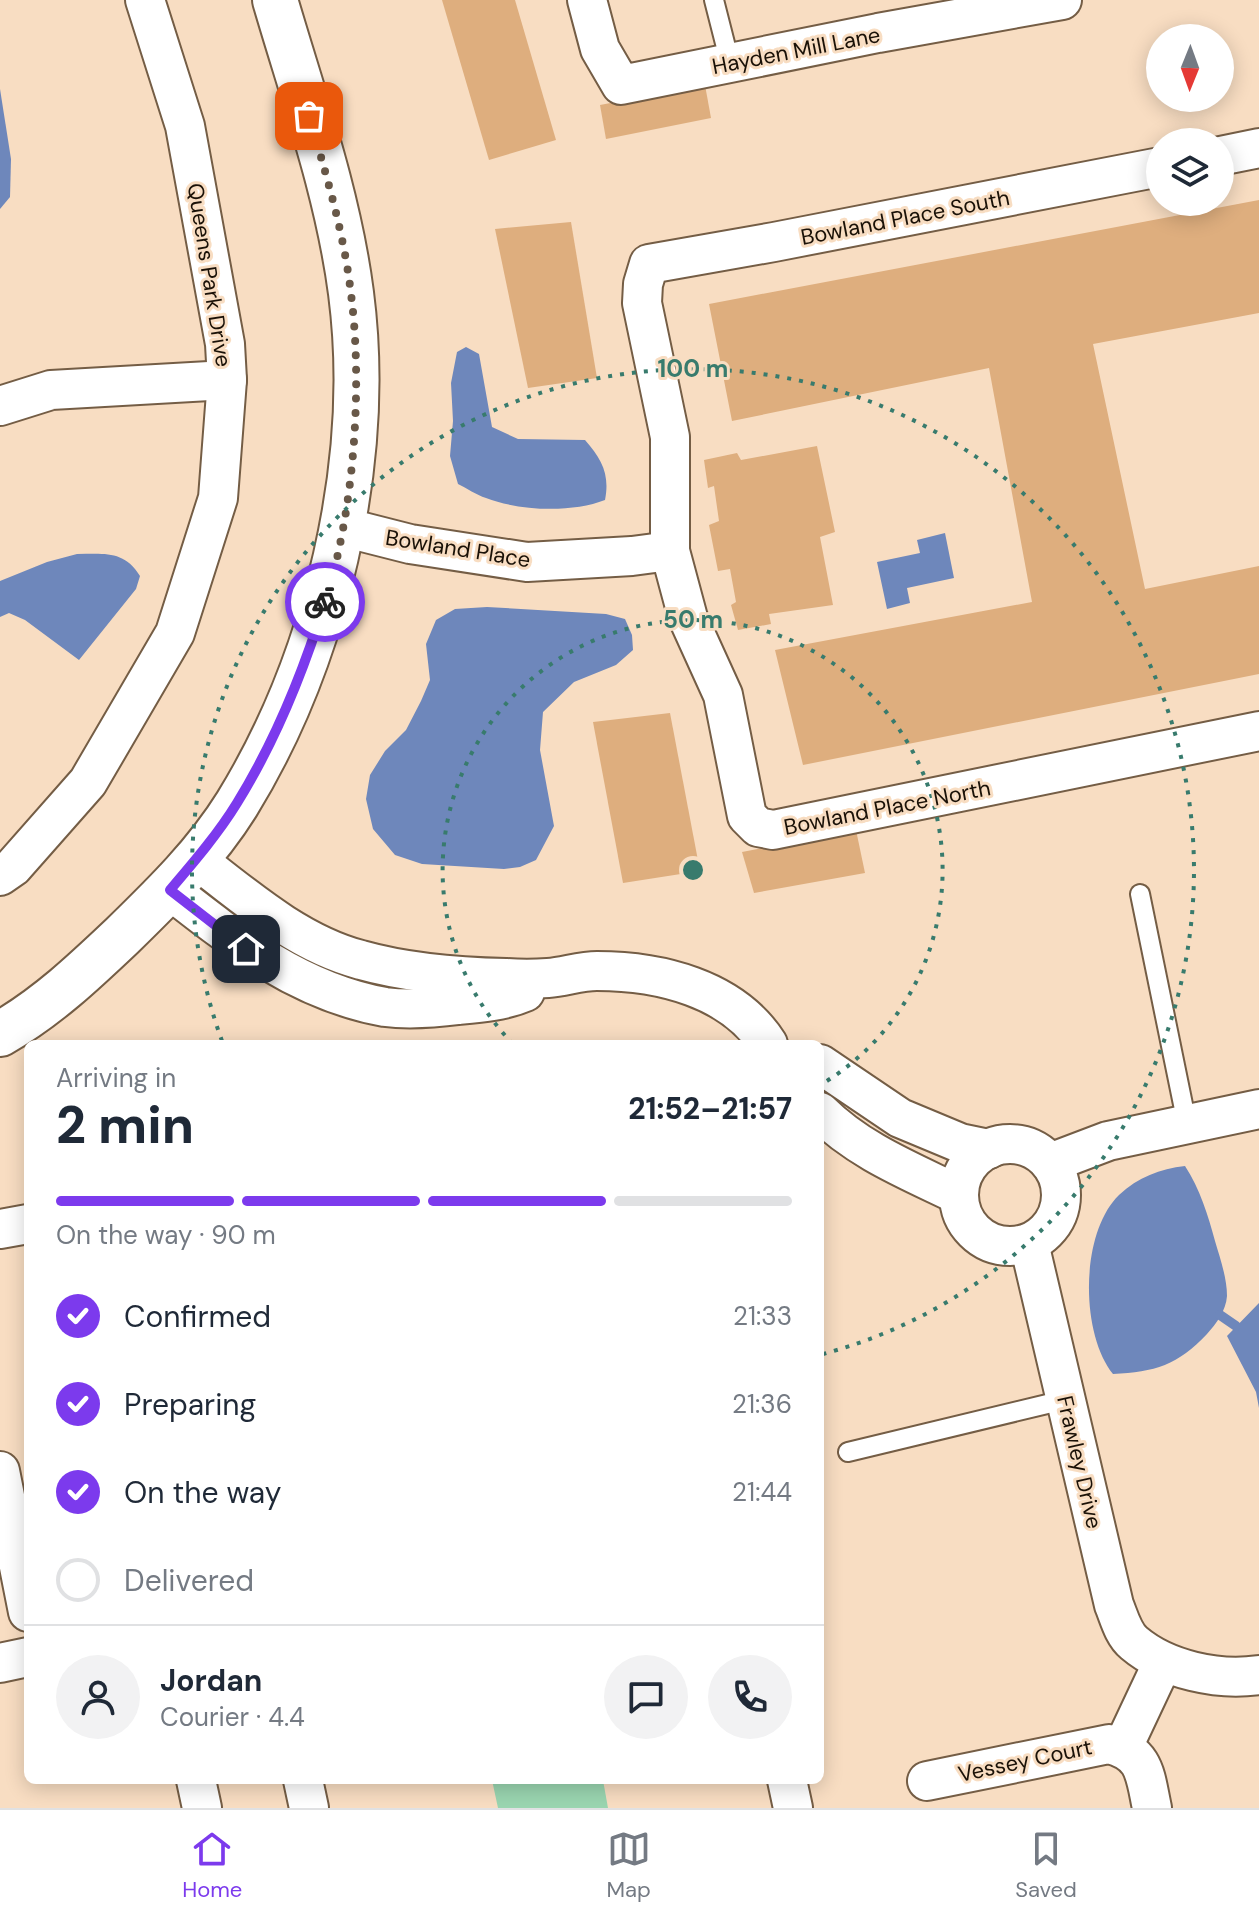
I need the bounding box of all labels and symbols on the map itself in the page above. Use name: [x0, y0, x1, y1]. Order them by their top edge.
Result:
street label: Hayden Mill Lane: [710, 20, 883, 81]
north arrow: [1146, 24, 1234, 112]
pin: [275, 82, 343, 150]
street label: Queens Park Drive: [181, 181, 238, 369]
street label: Bowland Place South: [798, 183, 1012, 252]
text: 100 m: [658, 353, 728, 384]
street label: Bowland Place: [383, 523, 533, 574]
courier: [285, 562, 365, 642]
text: 50 m: [663, 604, 723, 635]
street label: Bowland Place North: [781, 773, 993, 842]
centre of rings: [679, 856, 707, 884]
pin: [212, 915, 280, 983]
street label: Frawley Drive: [1050, 1393, 1109, 1531]
street label: Vessey Court: [955, 1732, 1095, 1789]

